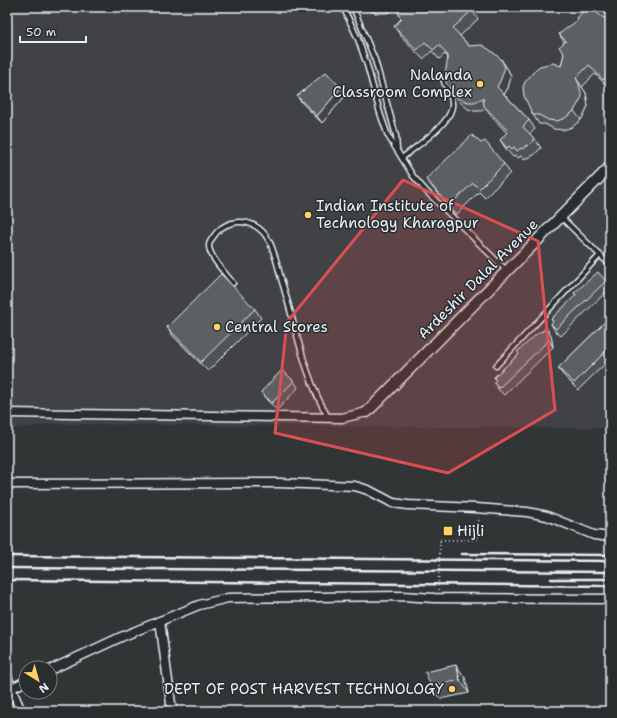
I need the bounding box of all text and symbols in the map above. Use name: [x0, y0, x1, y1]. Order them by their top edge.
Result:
scale bar: [20, 18, 86, 44]
text: 50 m: [26, 24, 56, 40]
place label: Nalanda Classroom Complex: [332, 65, 473, 102]
marker: Nalanda Classroom Complex: [475, 79, 485, 89]
place label: Indian Institute of Technology Kharagpur: [316, 196, 479, 233]
marker: Indian Institute of Technology Kharagpur: [303, 210, 313, 220]
street label: Ardeshir Dalal Avenue: [413, 214, 543, 344]
place label: Central Stores: [225, 317, 328, 337]
marker: Central Stores: [212, 322, 222, 332]
place label: Hijli: [457, 521, 485, 541]
marker: Hijli: [442, 525, 454, 537]
north arrow: [18, 660, 58, 700]
text: N: [35, 679, 52, 696]
place label: DEPT OF POST HARVEST TECHNOLOGY: [164, 679, 444, 699]
marker: DEPT OF POST HARVEST TECHNOLOGY: [447, 684, 457, 694]

